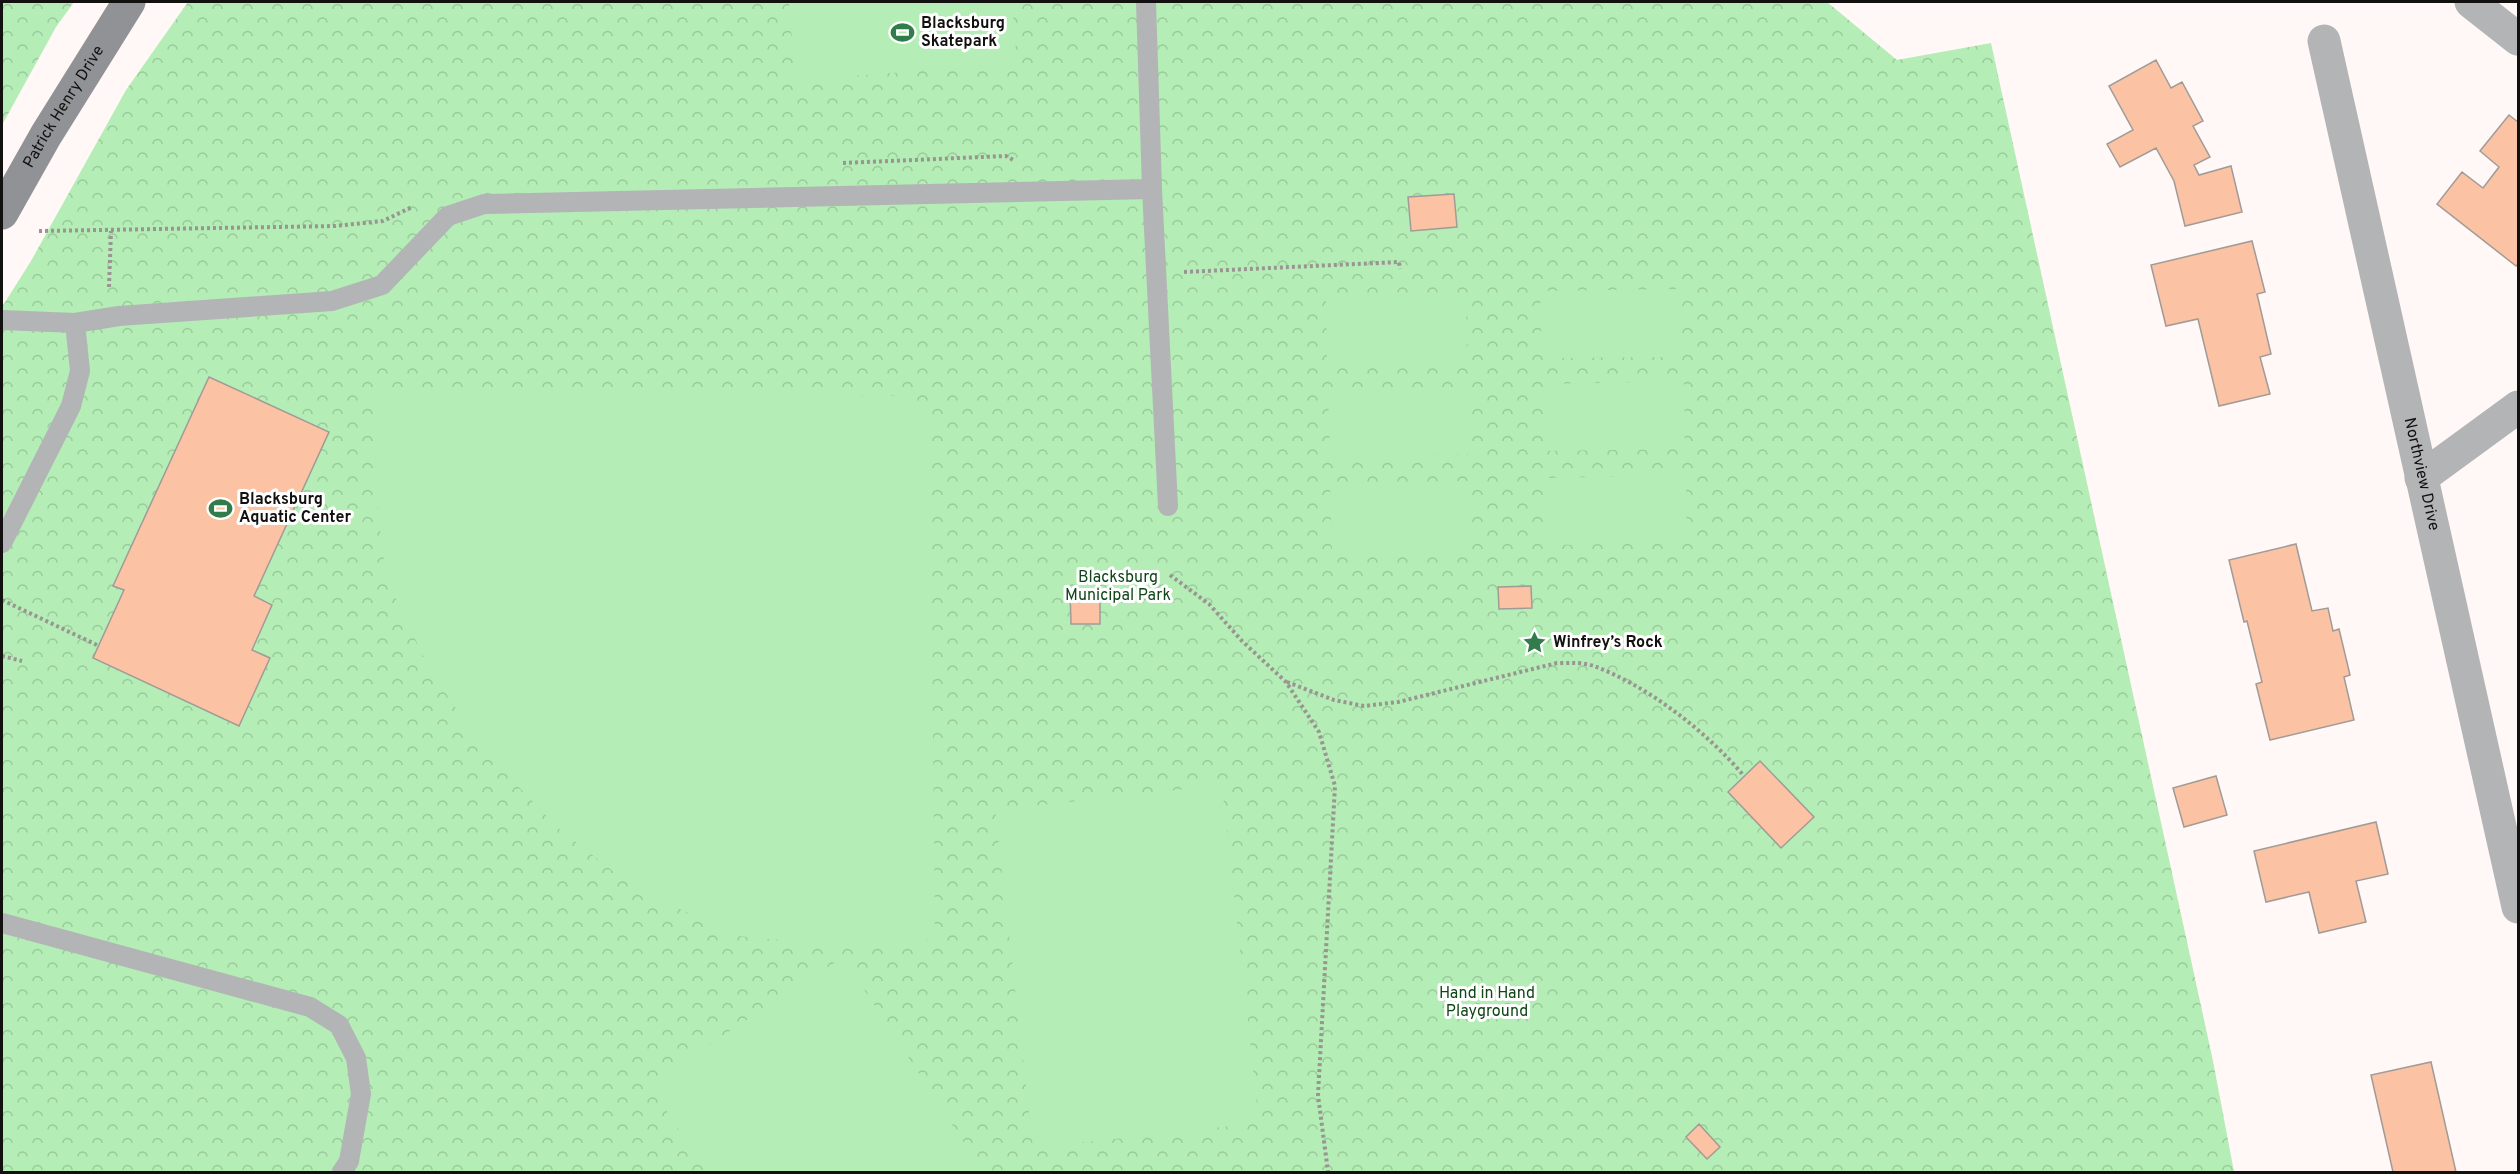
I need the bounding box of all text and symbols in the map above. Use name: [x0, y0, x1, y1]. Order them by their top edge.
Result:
place label: Blacksburg Skatepark: [921, 14, 1005, 52]
sports icon: Blacksburg Skatepark: [890, 20, 916, 46]
street label: Patrick Henry Drive: [19, 42, 109, 172]
street label: Northview Drive: [2399, 416, 2443, 533]
place label: Blacksburg Aquatic Center: [239, 490, 351, 528]
sports icon: Blacksburg Aquatic Center: [208, 496, 234, 522]
park label: Blacksburg Municipal Park: [1065, 568, 1171, 606]
place icon: Winfrey’s Rock: [1522, 630, 1548, 656]
place label: Winfrey’s Rock: [1553, 633, 1663, 653]
park label: Hand in Hand Playground: [1439, 984, 1535, 1022]

